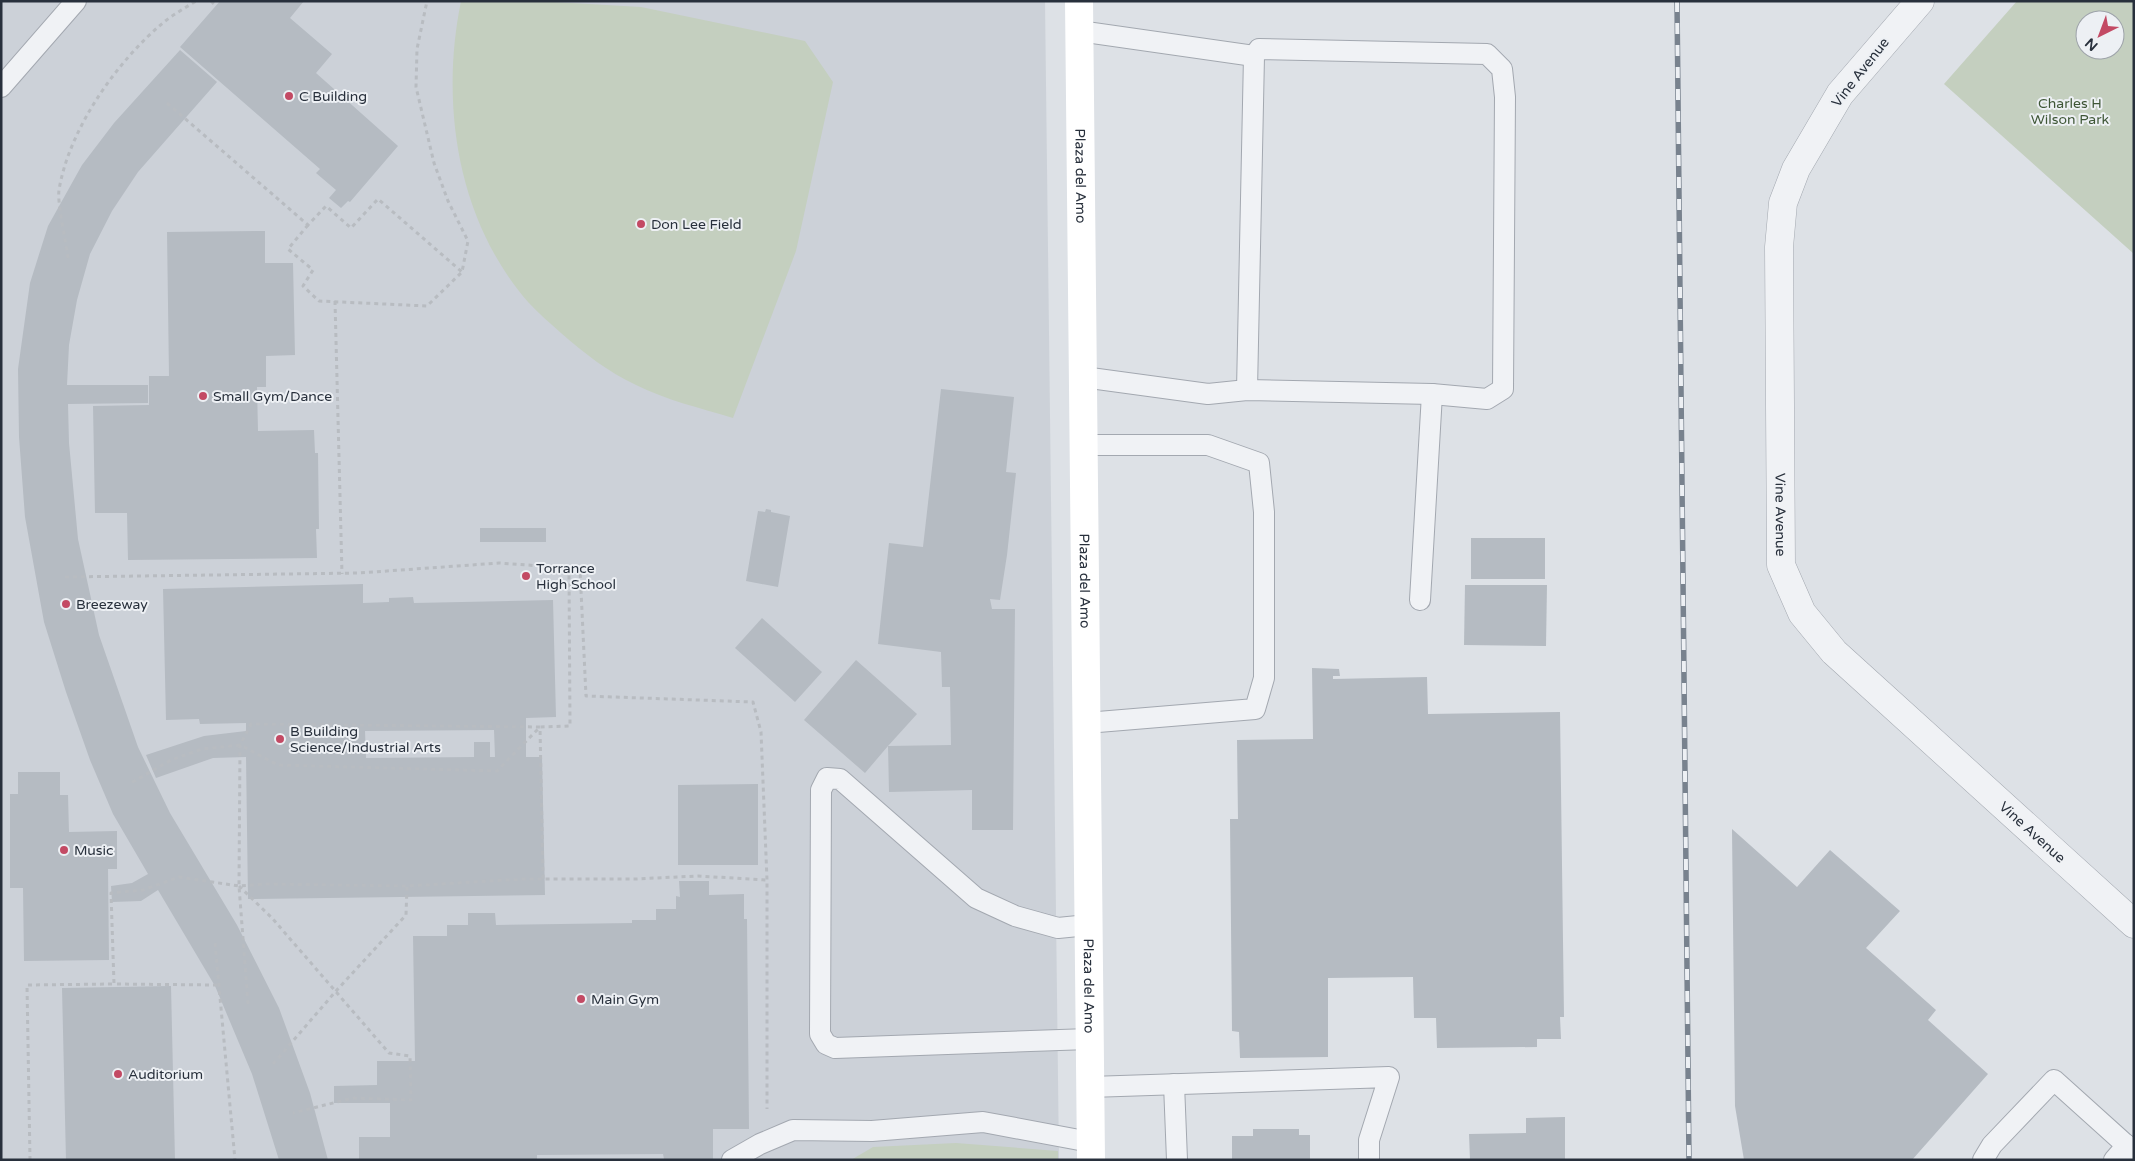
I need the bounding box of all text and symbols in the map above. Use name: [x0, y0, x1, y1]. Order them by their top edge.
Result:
north arrow: [2075, 10, 2125, 60]
street label: Vine Avenue: [1828, 34, 1893, 110]
text: N: [2082, 34, 2102, 54]
place label: C Building: [299, 88, 367, 105]
marker: C Building: [283, 90, 295, 102]
park label: Charles H Wilson Park: [2031, 95, 2110, 128]
street label: Plaza del Amo: [1071, 128, 1089, 224]
place label: Don Lee Field: [651, 216, 742, 233]
marker: Don Lee Field: [635, 218, 647, 230]
place label: Small Gym/Dance: [213, 388, 332, 405]
marker: Small Gym/Dance: [197, 390, 209, 402]
street label: Vine Avenue: [1771, 473, 1789, 557]
street label: Plaza del Amo: [1076, 533, 1093, 628]
place label: Torrance High School: [536, 560, 616, 593]
marker: Torrance High School: [520, 570, 532, 582]
place label: Breezeway: [76, 596, 148, 613]
marker: Breezeway: [60, 598, 72, 610]
place label: B Building Science/Industrial Arts: [290, 723, 441, 756]
marker: B Building Science/Industrial Arts: [274, 733, 286, 745]
street label: Vine Avenue: [1996, 798, 2069, 867]
place label: Music: [74, 842, 114, 859]
marker: Music: [58, 844, 70, 856]
street label: Plaza del Amo: [1080, 938, 1098, 1033]
place label: Main Gym: [591, 991, 659, 1008]
marker: Main Gym: [575, 993, 587, 1005]
place label: Auditorium: [128, 1066, 203, 1083]
marker: Auditorium: [112, 1068, 124, 1080]

